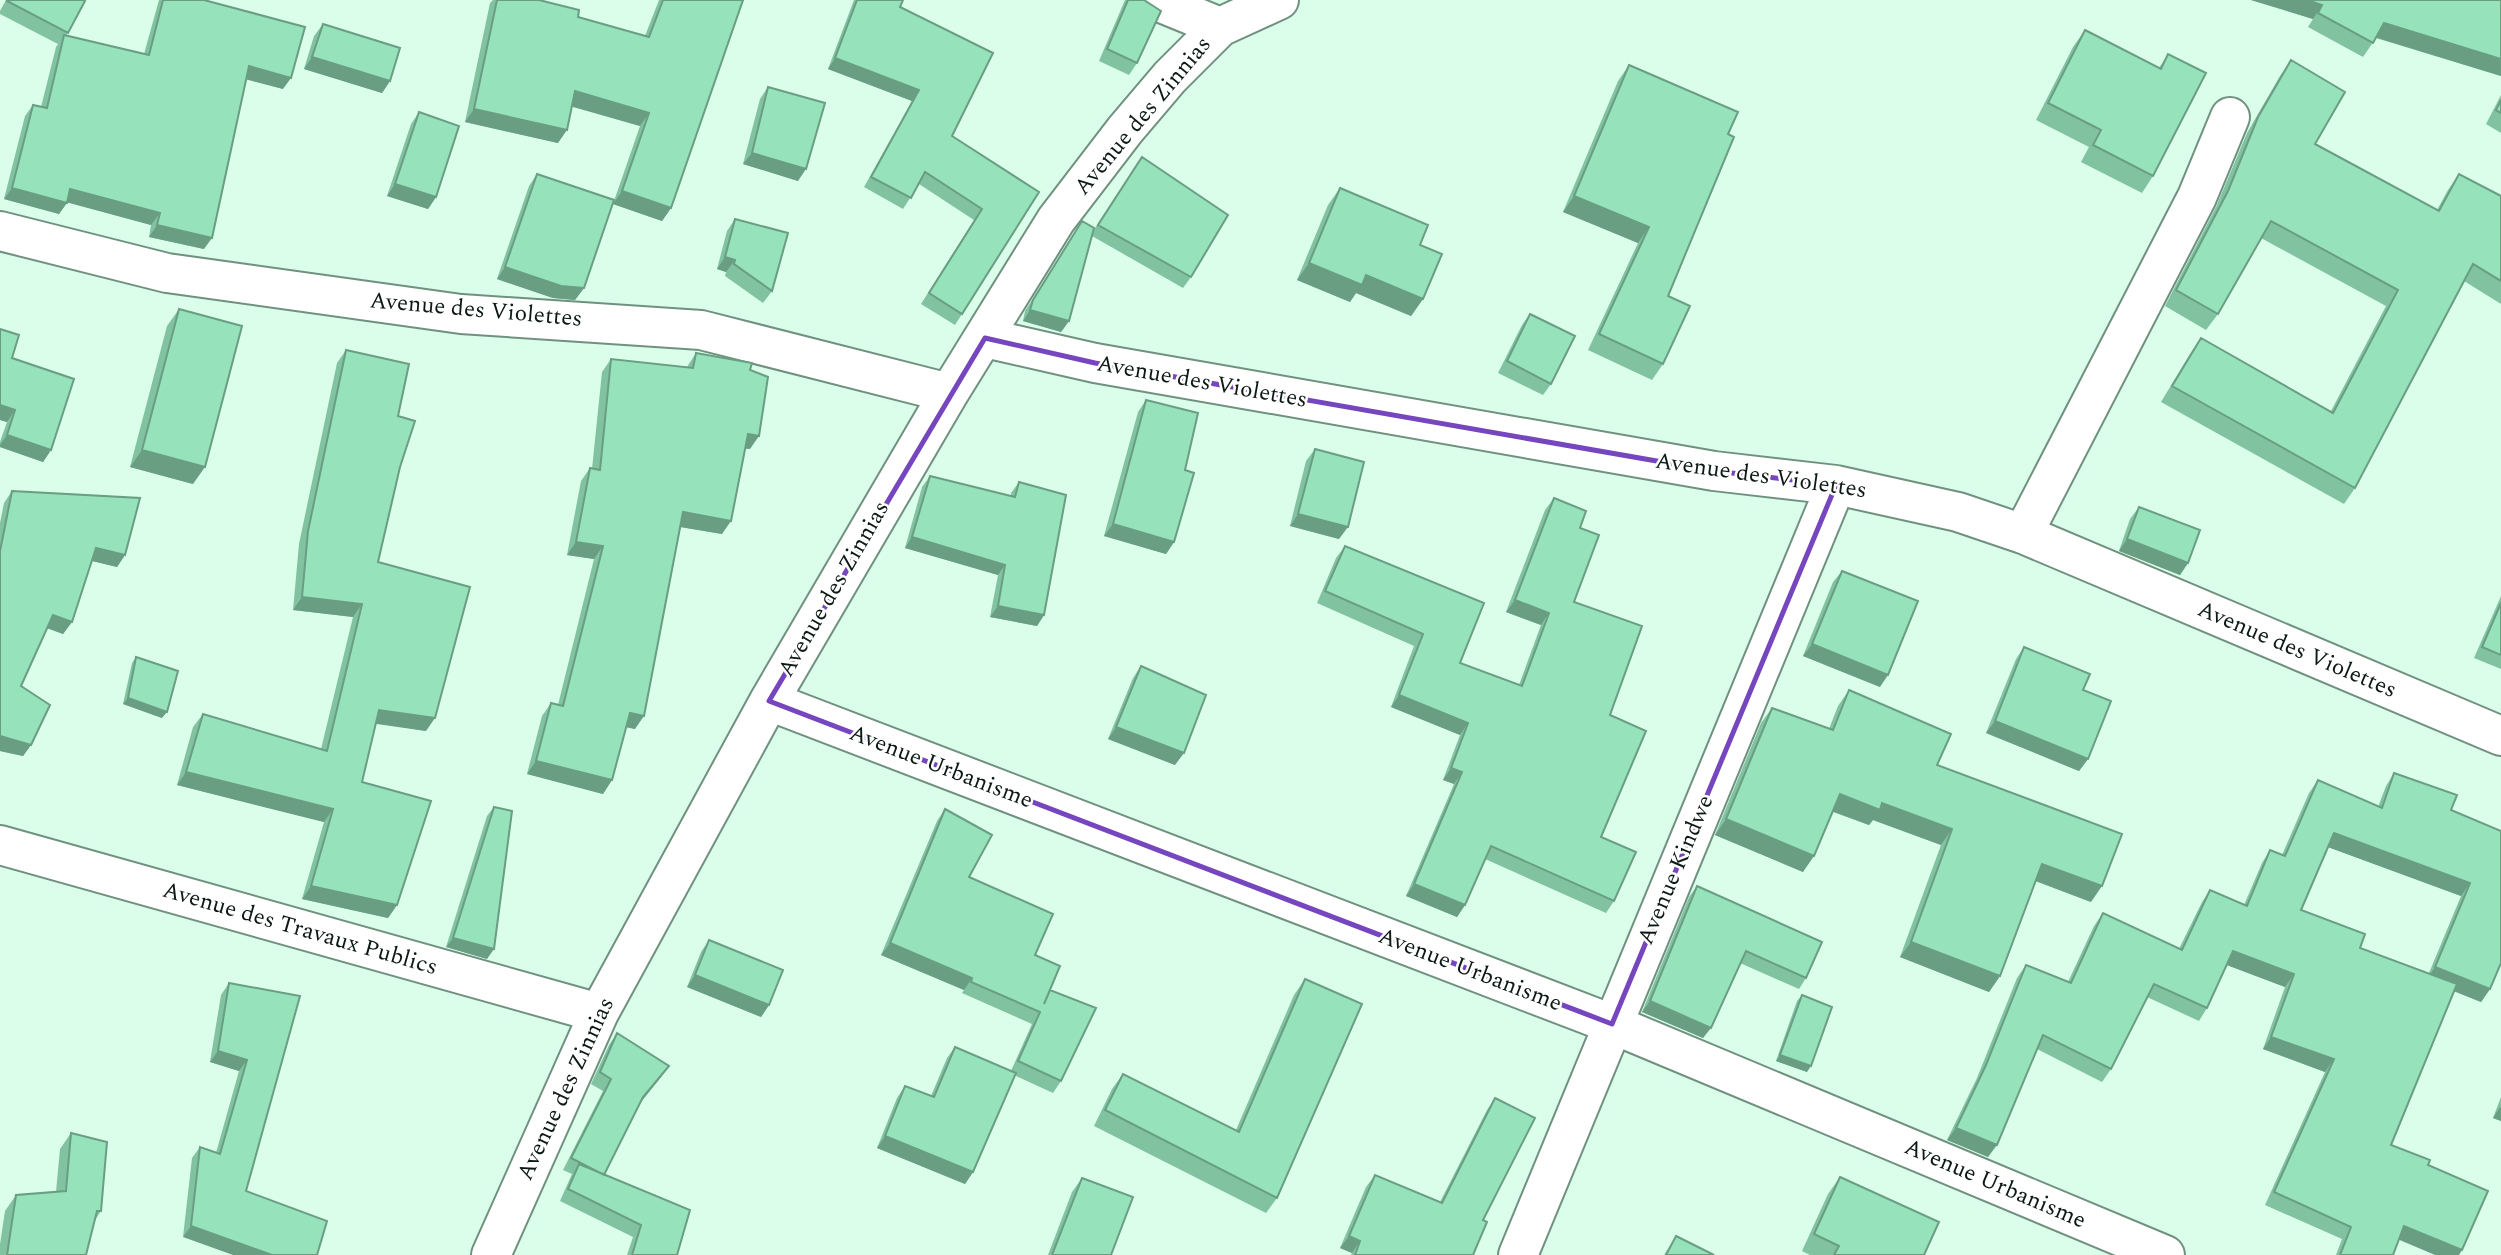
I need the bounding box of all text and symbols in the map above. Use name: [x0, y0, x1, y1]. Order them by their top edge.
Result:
street label: Avenue des Zinnias: [1066, 29, 1220, 203]
street label: Avenue des Violettes: [368, 283, 584, 337]
street label: Avenue des Violettes: [1094, 346, 1310, 418]
street label: Avenue des Violettes: [1653, 444, 1869, 508]
street label: Avenue des Zinnias: [769, 494, 899, 684]
street label: Avenue des Violettes: [2192, 592, 2402, 708]
street label: Avenue Urbanisme: [844, 716, 1038, 818]
street label: Avenue Kindwe: [1629, 790, 1723, 950]
street label: Avenue des Travaux Publics: [158, 873, 442, 985]
street label: Avenue Urbanisme: [1373, 919, 1567, 1021]
street label: Avenue des Zinnias: [508, 992, 624, 1186]
street label: Avenue Urbanisme: [1899, 1130, 2091, 1238]

